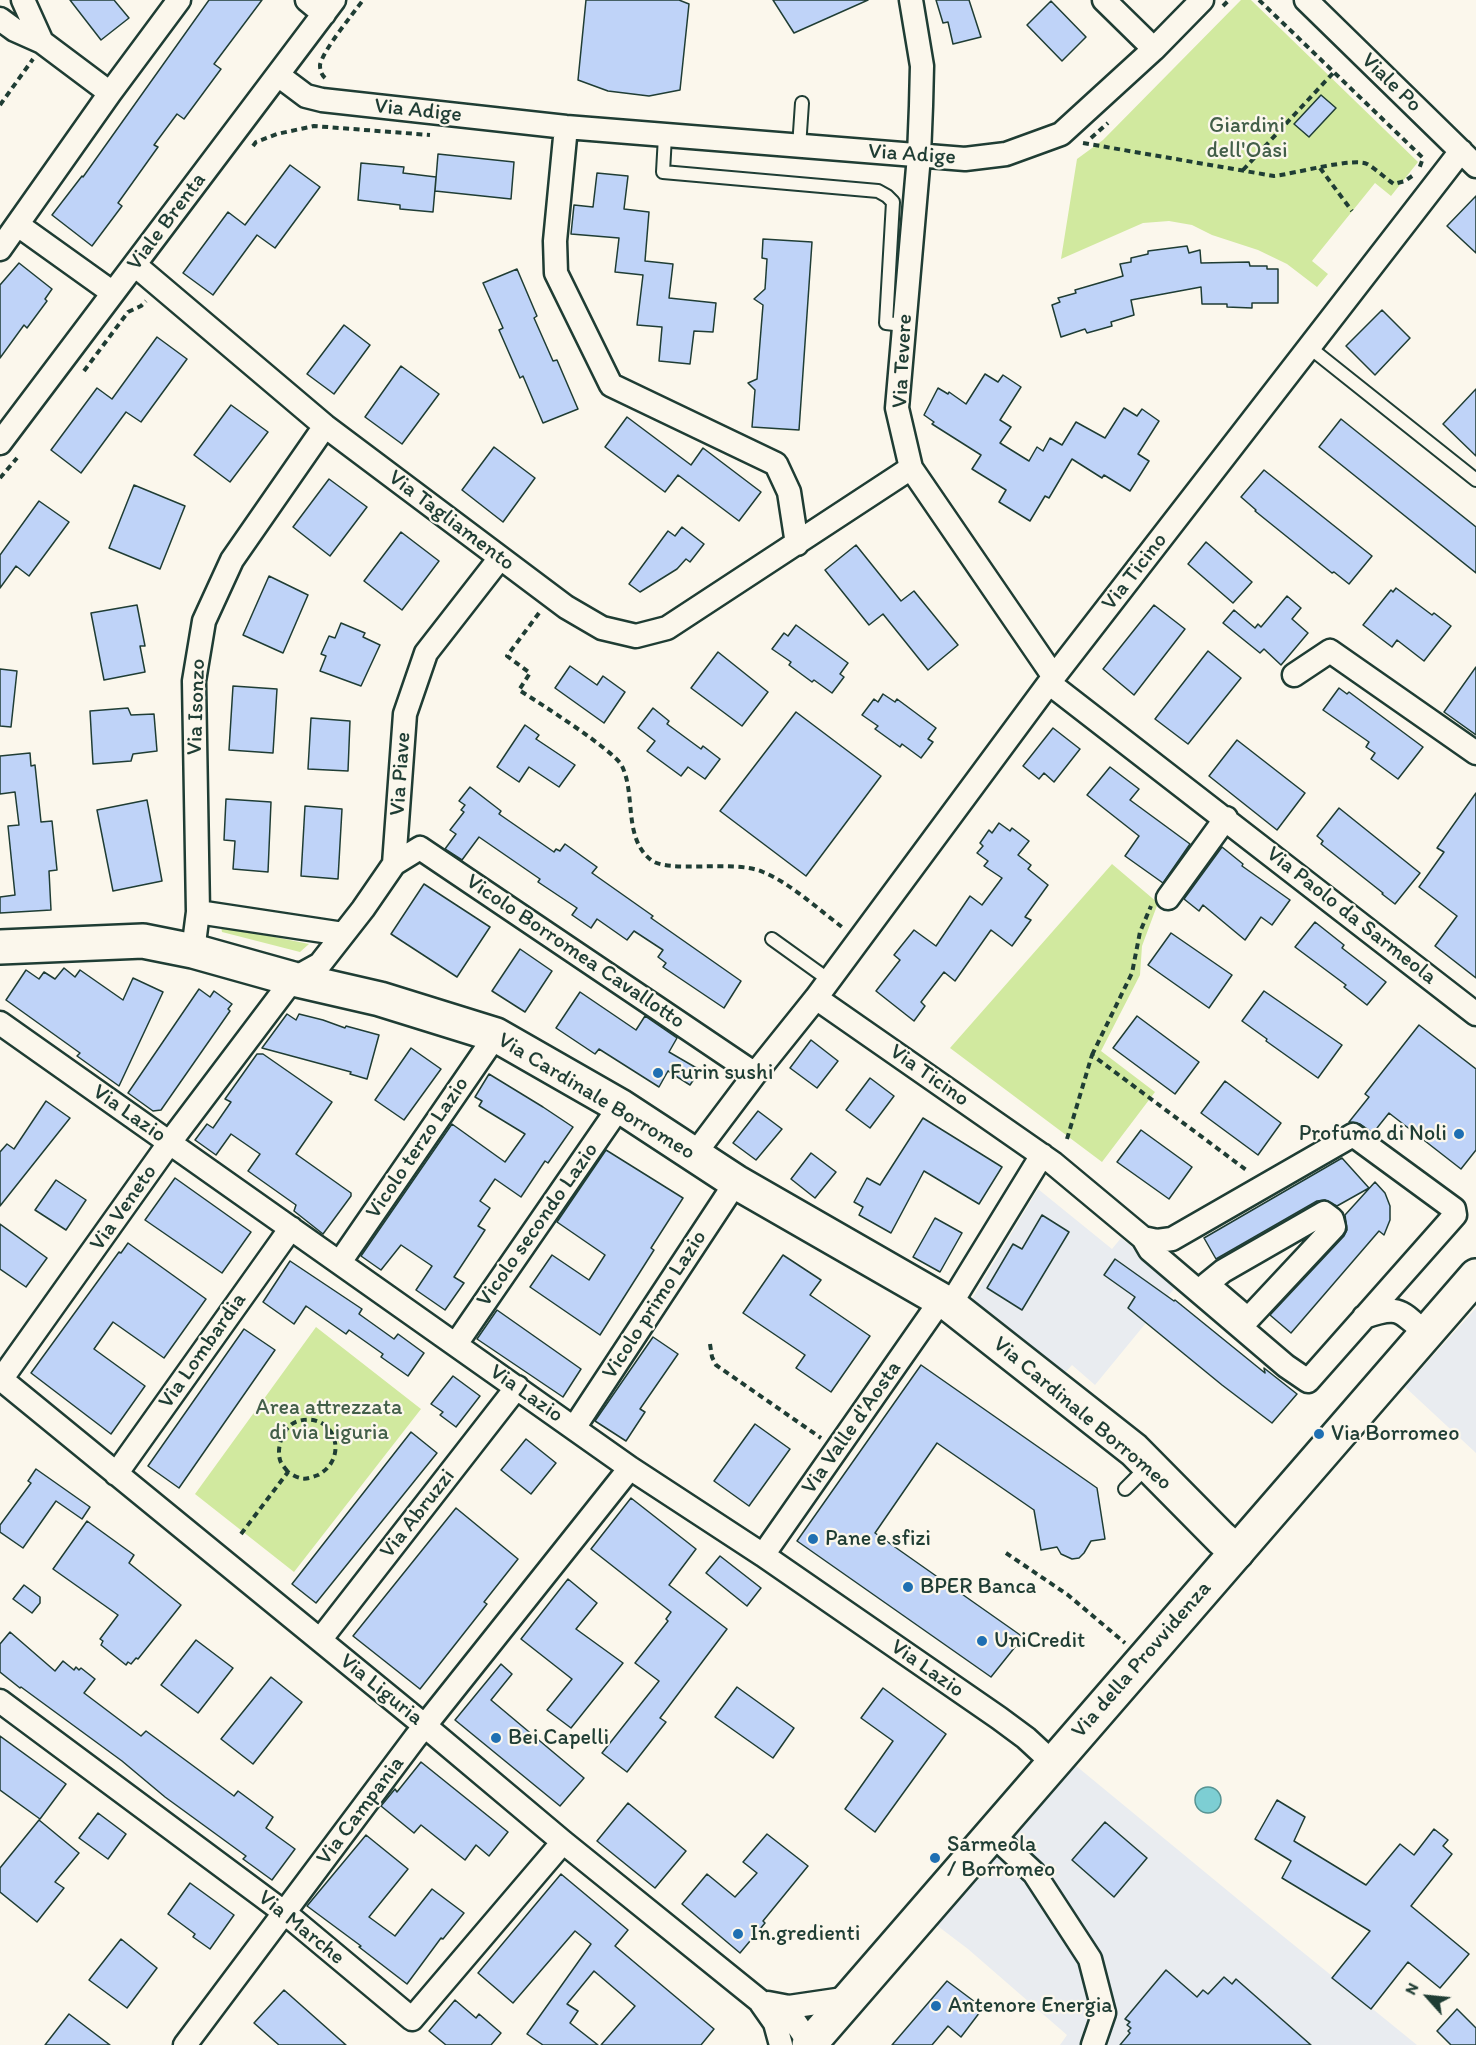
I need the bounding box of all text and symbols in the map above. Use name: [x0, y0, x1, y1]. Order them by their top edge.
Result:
street label: Viale Po: [1355, 48, 1427, 118]
street label: Via Adige: [373, 93, 463, 129]
park label: Giardini dell'Oasi: [1206, 113, 1288, 164]
street label: Via Adige: [867, 139, 957, 171]
street label: Viale Brenta: [122, 168, 212, 276]
street label: Via Tevere: [887, 313, 919, 409]
street label: Via Tagliamento: [383, 465, 519, 577]
street label: Via Ticino: [1097, 528, 1173, 616]
street label: Via Isonzo: [182, 658, 212, 756]
street label: Via Piave: [385, 731, 417, 817]
street label: Via Paolo da Sarmeola: [1260, 841, 1442, 991]
street label: Vicolo Borromea Cavallotto: [460, 869, 690, 1035]
street label: Via Cardinale Borromeo: [492, 1028, 700, 1166]
street label: Via Ticino: [884, 1039, 974, 1113]
place label: Furin sushi: [670, 1060, 773, 1086]
marker: Furin sushi: [651, 1066, 665, 1080]
street label: Vicolo terzo Lazio: [361, 1072, 475, 1224]
street label: Via Lazio: [87, 1079, 171, 1149]
place label: Profumo di Noli: [1299, 1121, 1447, 1147]
marker: Profumo di Noli: [1452, 1127, 1466, 1141]
street label: Vicolo secondo Lazio: [471, 1138, 605, 1312]
street label: Via Veneto: [85, 1160, 163, 1256]
street label: Vicolo primo Lazio: [597, 1226, 713, 1384]
street label: Via Lombardia: [153, 1288, 253, 1414]
street label: Via Cardinale Borromeo: [987, 1331, 1177, 1497]
street label: Via Valle d'Aosta: [796, 1356, 908, 1500]
street label: Via Lazio: [484, 1359, 568, 1429]
park label: Area attrezzata di via Liguria: [256, 1395, 402, 1446]
place label: Via Borromeo: [1331, 1421, 1459, 1447]
marker: Via Borromeo: [1312, 1427, 1326, 1441]
street label: Via Abruzzi: [375, 1464, 461, 1564]
place label: Pane e sfizi: [825, 1526, 931, 1552]
marker: Pane e sfizi: [806, 1532, 820, 1546]
place label: BPER Banca: [920, 1574, 1036, 1600]
street label: Via della Provvidenza: [1066, 1576, 1218, 1744]
marker: BPER Banca: [901, 1580, 915, 1594]
place label: UniCredit: [994, 1628, 1085, 1654]
street label: Via Lazio: [885, 1634, 969, 1704]
marker: UniCredit: [975, 1634, 989, 1648]
street label: Via Liguria: [334, 1648, 428, 1732]
place label: Bei Capelli: [508, 1725, 609, 1751]
marker: Bei Capelli: [489, 1731, 503, 1745]
street label: Via Campania: [311, 1751, 411, 1871]
place label: Sarmeola / Borromeo: [947, 1832, 1055, 1884]
marker: Sarmeola / Borromeo: [928, 1851, 942, 1865]
street label: Via Marche: [252, 1885, 350, 1971]
place label: In.gredienti: [750, 1921, 860, 1947]
marker: In.gredienti: [731, 1927, 745, 1941]
north arrow: [1398, 1967, 1458, 2027]
text: N: [1401, 1979, 1422, 1998]
place label: Antenore Energia: [948, 1993, 1113, 2019]
marker: Antenore Energia: [929, 1999, 943, 2013]

